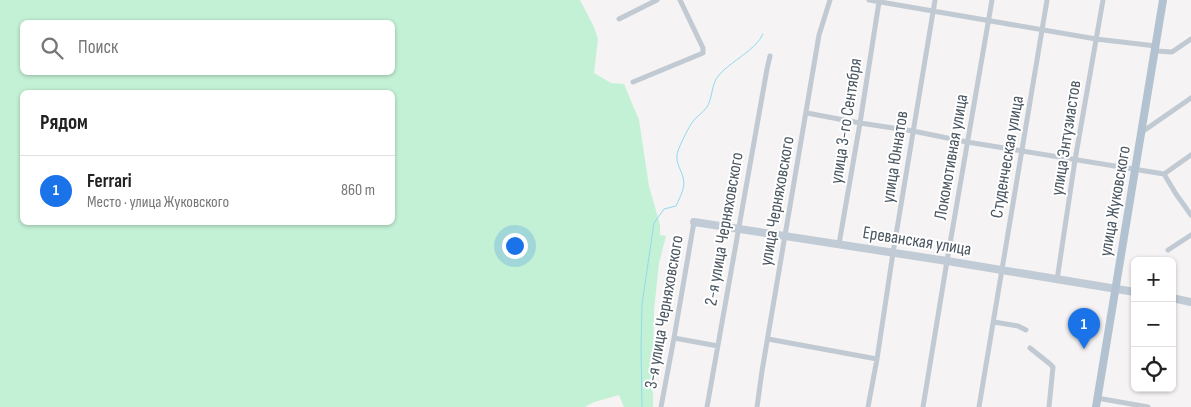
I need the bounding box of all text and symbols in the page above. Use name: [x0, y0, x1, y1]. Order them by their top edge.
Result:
search box: [20, 20, 395, 75]
icon: search: [38, 34, 66, 62]
text: Поиск: [78, 36, 118, 59]
street label: улица 3-го Сентября: [826, 57, 866, 185]
street label: улица Энтузиастов: [1047, 79, 1085, 197]
street label: Локомотивная улица: [930, 92, 972, 221]
street label: Студенческая улица: [986, 94, 1028, 220]
street label: улица Юннатов: [877, 109, 913, 205]
text: Рядом: [40, 110, 88, 135]
street label: улица Черняховского: [755, 135, 799, 267]
street label: улица Жуковского: [1095, 144, 1135, 258]
street label: 2-я улица Черняховского: [700, 151, 748, 307]
text: Ferrari: [87, 170, 132, 193]
text: 1: [53, 181, 59, 200]
text: 860 m: [341, 181, 375, 200]
text: Место · улица Жуковского: [87, 193, 229, 212]
street label: Ереванская улица: [861, 222, 973, 260]
your location: [502, 233, 528, 259]
street label: 3-я улица Черняховского: [640, 234, 688, 390]
map controls: [1131, 257, 1176, 392]
button: +: [1131, 257, 1176, 302]
button: −: [1131, 302, 1176, 347]
pin: 1: [1068, 308, 1100, 349]
button: locate: [1131, 347, 1176, 392]

